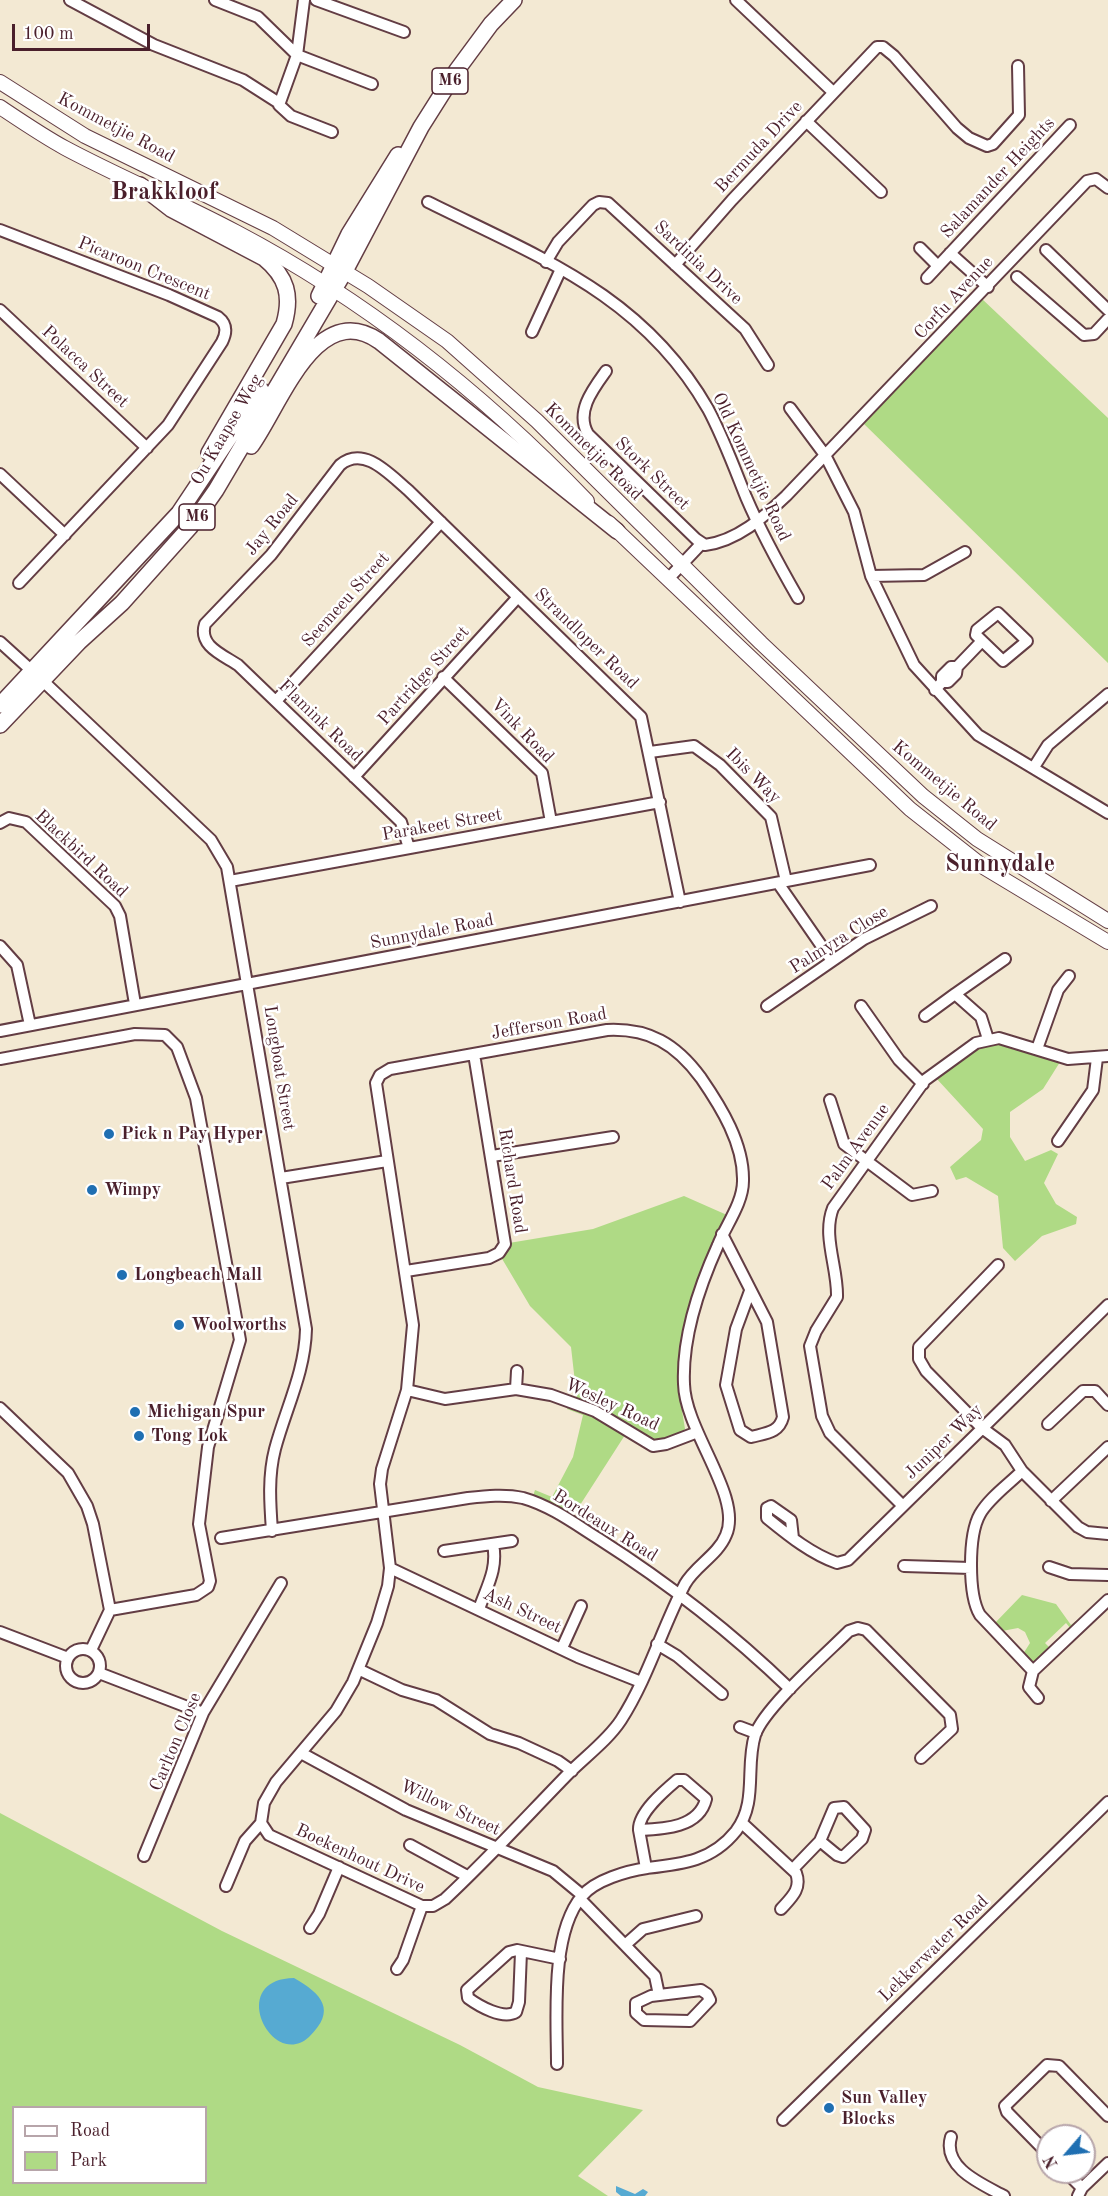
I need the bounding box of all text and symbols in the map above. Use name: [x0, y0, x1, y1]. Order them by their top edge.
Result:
scale bar: [15, 12, 153, 50]
text: 100 m: [23, 25, 74, 43]
road number: M6: [432, 68, 468, 94]
street label: Kommetjie Road: [54, 88, 178, 168]
street label: Bermuda Drive: [711, 96, 807, 198]
street label: Salamander Heights: [936, 113, 1060, 243]
district label: Brakkloof: [111, 179, 217, 207]
street label: Sardinia Drive: [649, 216, 747, 310]
street label: Picaroon Crescent: [74, 232, 214, 306]
street label: Corfu Avenue: [910, 252, 998, 344]
street label: Polacca Street: [37, 321, 133, 413]
street label: Ou Kaapse Weg: [186, 371, 268, 489]
street label: Old Kommetjie Road: [707, 389, 795, 545]
street label: Kommetjie Road: [539, 398, 647, 506]
street label: Stork Street: [610, 433, 694, 515]
street label: Jay Road: [241, 490, 303, 560]
road number: M6: [179, 504, 215, 530]
street label: Seemeeu Street: [298, 548, 394, 652]
street label: Strandloper Road: [529, 584, 643, 694]
street label: Partridge Street: [374, 622, 474, 730]
street label: Flamink Road: [273, 675, 367, 767]
street label: Vink Road: [486, 694, 558, 768]
street label: Kommetjie Road: [887, 736, 1001, 836]
street label: Ibis Way: [721, 744, 785, 808]
street label: Parakeet Street: [380, 804, 504, 846]
street label: Blackbird Road: [30, 805, 132, 903]
district label: Sunnydale: [945, 851, 1055, 879]
street label: Palmyra Close: [786, 901, 892, 979]
street label: Sunnydale Road: [368, 909, 496, 955]
street label: Jefferson Road: [489, 1003, 609, 1045]
street label: Longboat Street: [258, 1004, 300, 1132]
street label: Palm Avenue: [817, 1100, 895, 1194]
place label: Pick n Pay Hyper: [121, 1123, 263, 1145]
marker: Pick n Pay Hyper: [102, 1127, 116, 1141]
street label: Richard Road: [493, 1127, 531, 1235]
place label: Wimpy: [104, 1179, 161, 1201]
marker: Wimpy: [85, 1183, 99, 1197]
place label: Longbeach Mall: [134, 1264, 262, 1286]
marker: Longbeach Mall: [115, 1268, 129, 1282]
place label: Woolworths: [191, 1314, 287, 1336]
marker: Woolworths: [172, 1318, 186, 1332]
street label: Wesley Road: [561, 1374, 663, 1436]
street label: Juniper Way: [901, 1400, 987, 1484]
place label: Michigan Spur: [147, 1401, 265, 1423]
marker: Michigan Spur: [128, 1405, 142, 1419]
place label: Tong Lok: [151, 1425, 228, 1447]
marker: Tong Lok: [132, 1429, 146, 1443]
street label: Bordeaux Road: [549, 1485, 661, 1567]
street label: Ash Street: [479, 1583, 565, 1639]
street label: Carlton Close: [146, 1689, 206, 1795]
street label: Willow Street: [396, 1775, 504, 1841]
street label: Boekenhout Drive: [292, 1820, 428, 1898]
street label: Lekkerwater Road: [875, 1891, 993, 2007]
place label: Sun Valley Blocks: [841, 2087, 927, 2130]
marker: Sun Valley Blocks: [822, 2101, 836, 2115]
legend: [12, 2106, 207, 2184]
text: Road: [70, 2122, 110, 2140]
north arrow: [1036, 2124, 1096, 2184]
text: Park: [70, 2152, 107, 2170]
text: N: [1042, 2152, 1062, 2171]

